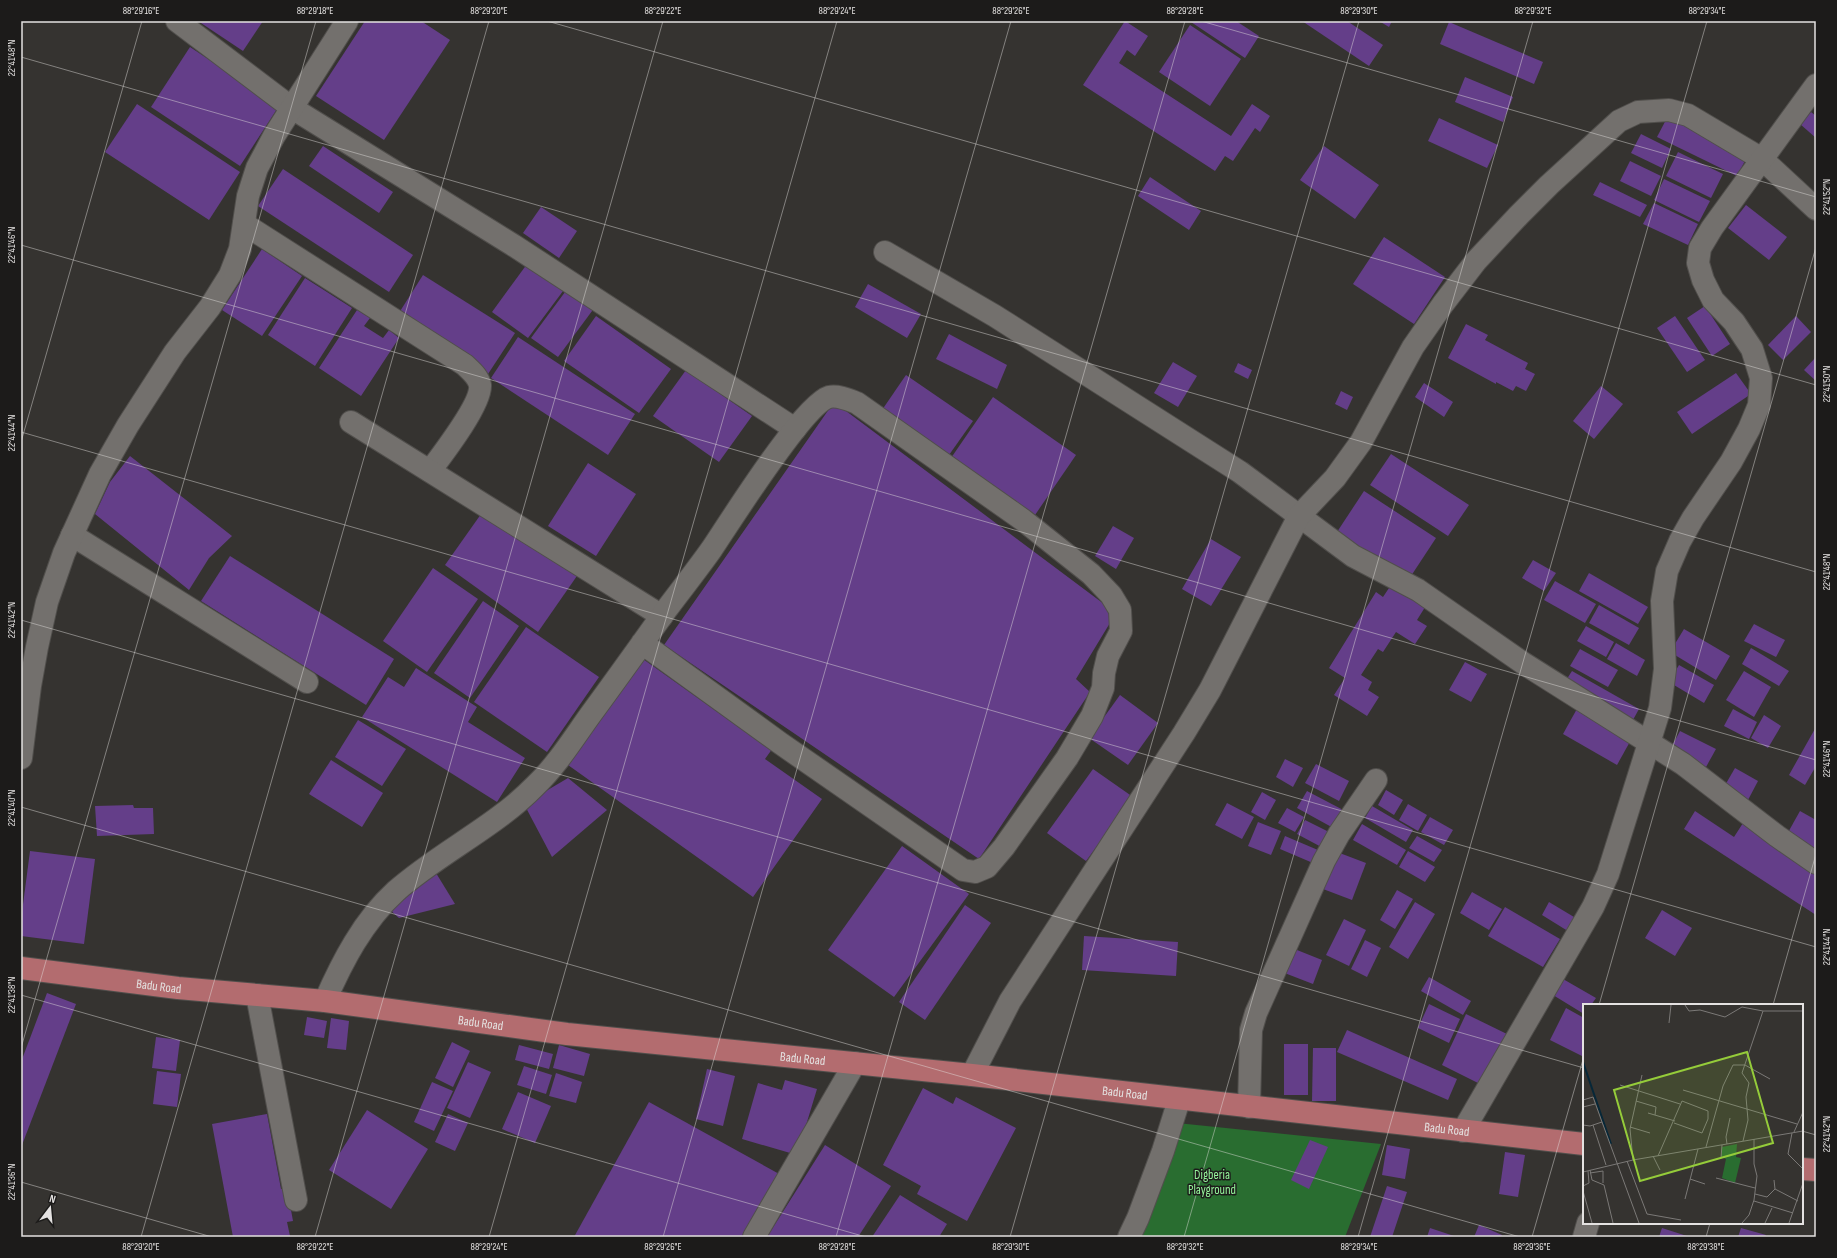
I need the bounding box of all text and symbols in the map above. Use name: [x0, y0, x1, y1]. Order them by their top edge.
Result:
text: 88°29'16"E: [123, 5, 159, 17]
text: 88°29'18"E: [297, 5, 333, 17]
text: 88°29'20"E: [470, 5, 508, 17]
text: 88°29'22"E: [644, 5, 682, 17]
text: 88°29'24"E: [819, 5, 856, 17]
text: 88°29'26"E: [992, 5, 1030, 17]
text: 88°29'28"E: [1166, 5, 1204, 17]
text: 88°29'30"E: [1340, 5, 1378, 17]
text: 88°29'32"E: [1514, 5, 1552, 17]
text: 88°29'34"E: [1688, 5, 1726, 17]
text: 22°41'48"N: [6, 40, 18, 76]
text: 22°41'52"N: [1821, 179, 1833, 215]
text: 22°41'46"N: [6, 227, 18, 263]
text: 22°41'50"N: [1821, 366, 1833, 402]
text: 22°41'44"N: [6, 415, 18, 451]
text: 22°41'48"N: [1821, 554, 1833, 590]
text: 22°41'42"N: [6, 602, 18, 638]
text: 22°41'46"N: [1821, 741, 1833, 777]
text: 22°41'40"N: [6, 790, 18, 826]
text: 22°41'44"N: [1821, 929, 1833, 965]
street label: Badu Road: [135, 976, 182, 997]
text: 22°41'38"N: [6, 977, 18, 1013]
inset map: [1583, 1004, 1803, 1224]
street label: Badu Road: [457, 1012, 504, 1034]
street label: Badu Road: [779, 1049, 826, 1069]
street label: Badu Road: [1101, 1083, 1148, 1104]
text: 22°41'42"N: [1821, 1116, 1833, 1152]
street label: Badu Road: [1423, 1119, 1470, 1140]
text: 22°41'36"N: [6, 1164, 18, 1200]
park label: Digberia Playground: [1188, 1167, 1236, 1198]
north arrow: [30, 1188, 70, 1228]
text: N: [48, 1192, 57, 1206]
text: 88°29'20"E: [122, 1241, 160, 1253]
text: 88°29'22"E: [296, 1241, 334, 1253]
text: 88°29'24"E: [471, 1241, 508, 1253]
text: 88°29'26"E: [644, 1241, 682, 1253]
text: 88°29'28"E: [818, 1241, 856, 1253]
text: 88°29'30"E: [992, 1241, 1030, 1253]
text: 88°29'32"E: [1166, 1241, 1204, 1253]
text: 88°29'34"E: [1340, 1241, 1378, 1253]
text: 88°29'36"E: [1513, 1241, 1551, 1253]
text: 88°29'38"E: [1687, 1241, 1725, 1253]

